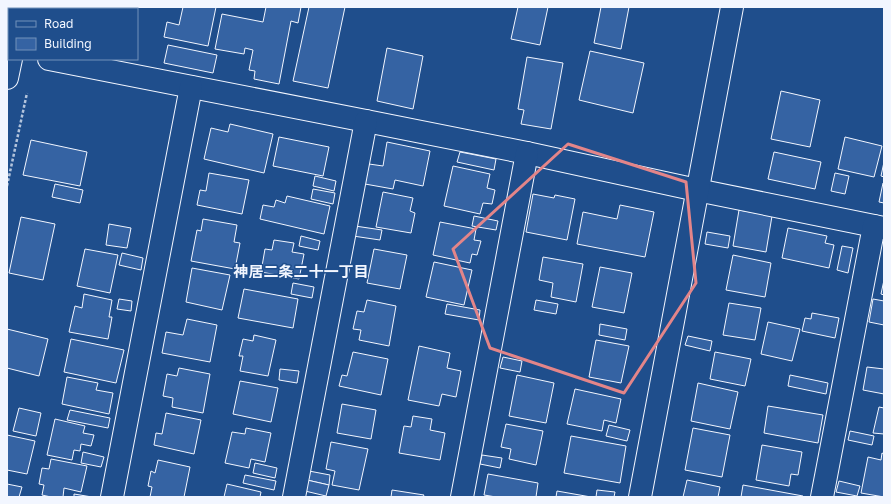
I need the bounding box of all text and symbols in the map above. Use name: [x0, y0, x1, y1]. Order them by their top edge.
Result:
legend: [8, 8, 138, 60]
text: Road: [44, 16, 73, 31]
text: Building: [44, 36, 92, 51]
district label: 神居二条二十一丁目: [232, 262, 369, 280]

